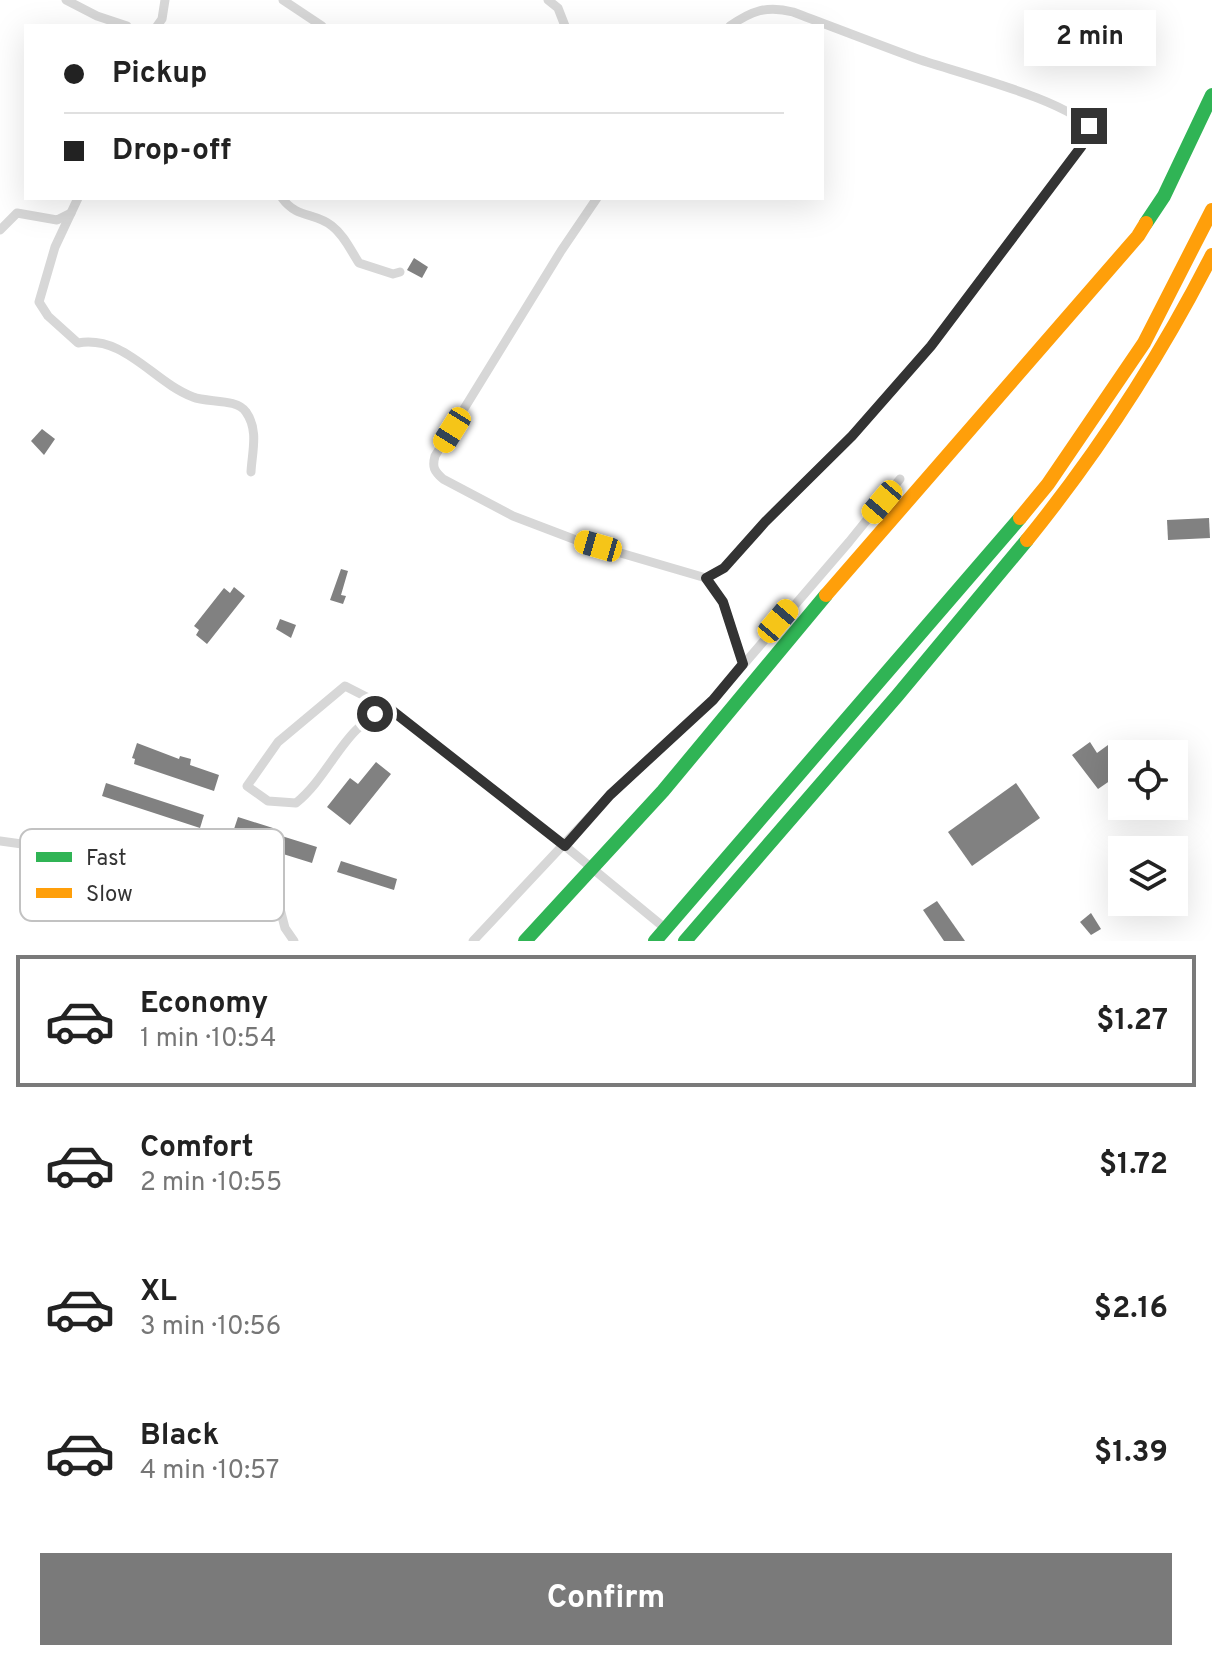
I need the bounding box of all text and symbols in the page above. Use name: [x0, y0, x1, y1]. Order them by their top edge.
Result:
callout: 2 min: [1023, 10, 1155, 66]
text: 2 min: [1056, 21, 1124, 54]
text: Pickup: [112, 56, 207, 93]
route end: [1071, 108, 1107, 144]
text: Drop-off: [112, 133, 231, 170]
car: [429, 403, 475, 457]
car: [857, 476, 907, 528]
car: [572, 528, 624, 564]
car: [753, 595, 803, 647]
route start: [357, 696, 393, 732]
map controls: [1108, 740, 1188, 916]
button: locate: [1108, 740, 1188, 820]
legend: [20, 829, 284, 921]
button: layers: [1108, 836, 1188, 916]
text: Fast: [86, 846, 127, 873]
text: Slow: [86, 882, 133, 909]
icon: car: [44, 985, 116, 1057]
text: Economy: [140, 986, 268, 1023]
text: $1.27: [1096, 1003, 1168, 1040]
text: 1 min · 10:54: [140, 1023, 276, 1056]
icon: car: [44, 1129, 116, 1201]
text: Comfort: [140, 1130, 253, 1167]
text: $1.72: [1099, 1147, 1168, 1184]
text: 2 min · 10:55: [140, 1167, 282, 1200]
icon: car: [44, 1273, 116, 1345]
text: XL: [140, 1274, 177, 1311]
text: $2.16: [1094, 1291, 1168, 1328]
text: 3 min · 10:56: [140, 1311, 281, 1344]
icon: car: [44, 1417, 116, 1489]
text: Black: [140, 1418, 219, 1455]
text: $1.39: [1094, 1435, 1168, 1472]
text: 4 min · 10:57: [140, 1455, 279, 1488]
button: Confirm: [40, 1553, 1172, 1645]

